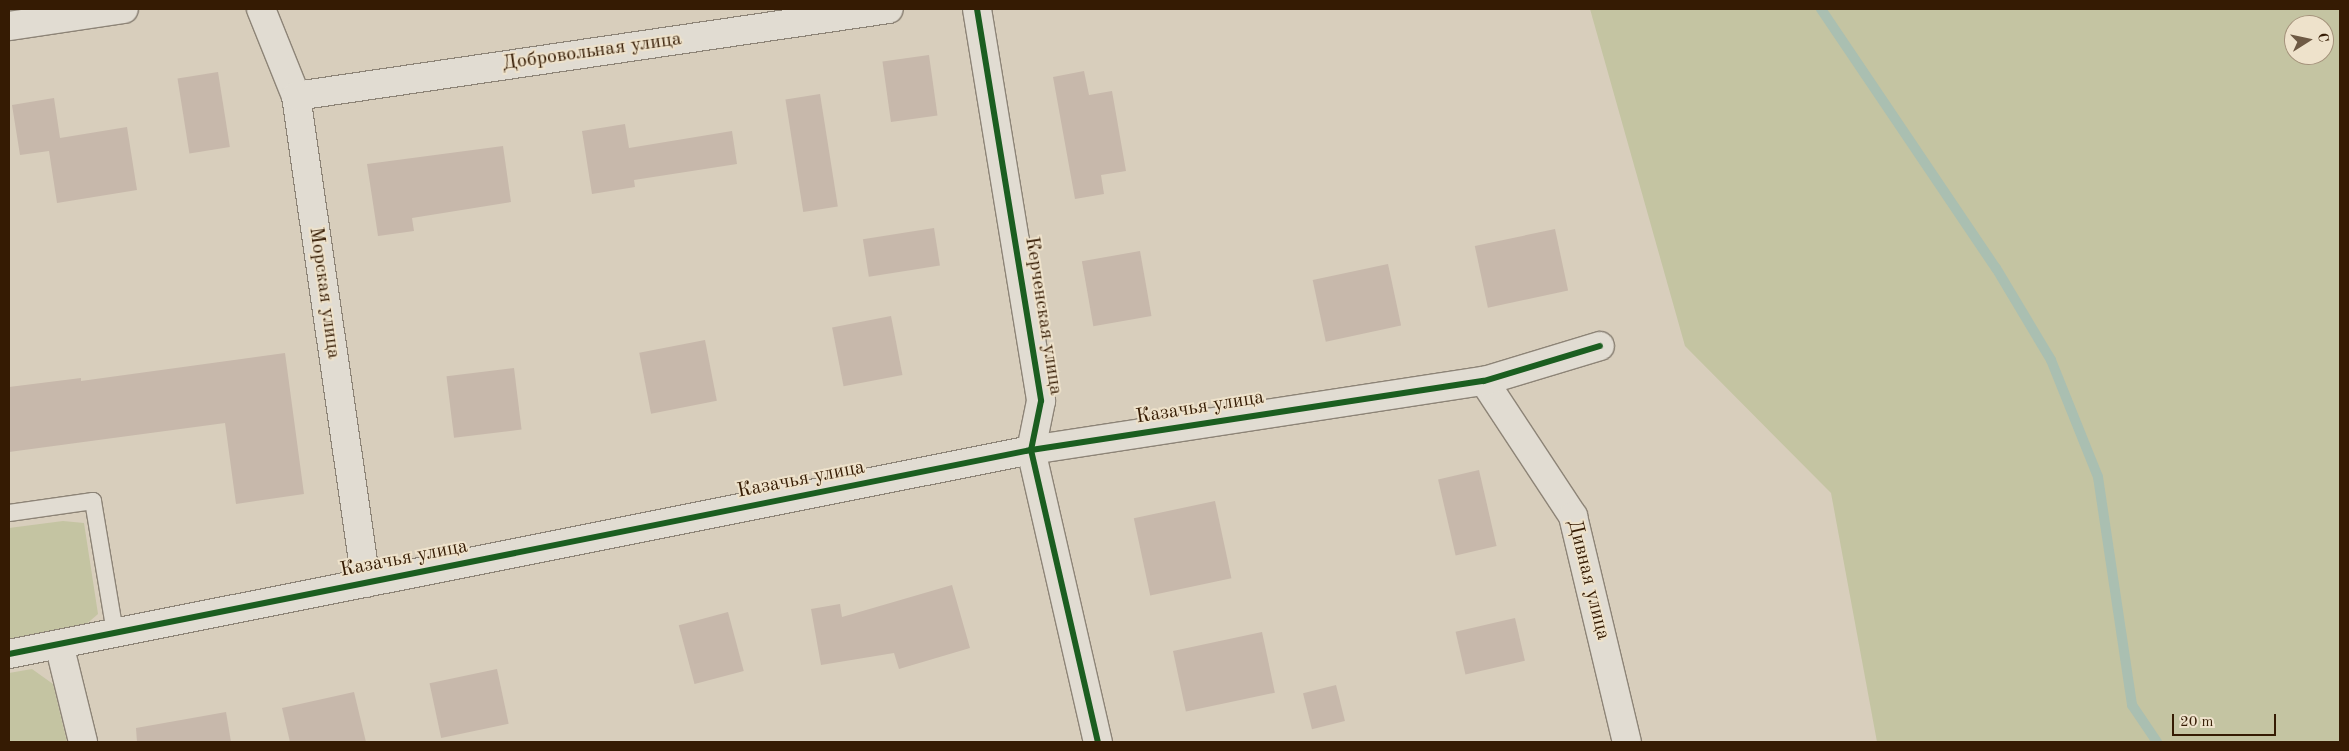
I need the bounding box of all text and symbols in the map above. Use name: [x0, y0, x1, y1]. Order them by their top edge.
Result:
north arrow: [2284, 15, 2334, 65]
street label: Добровольная улица: [501, 28, 683, 76]
text: С: [2315, 32, 2330, 43]
street label: Морская улица: [303, 226, 345, 360]
street label: Керченская улица: [1019, 235, 1067, 397]
street label: Казачья улица: [1134, 386, 1266, 430]
street label: Казачья улица: [735, 456, 867, 504]
street label: Дивная улица: [1561, 517, 1615, 643]
street label: Казачья улица: [338, 535, 470, 583]
scale bar: [2174, 704, 2278, 736]
text: 20 m: [2180, 715, 2214, 730]

